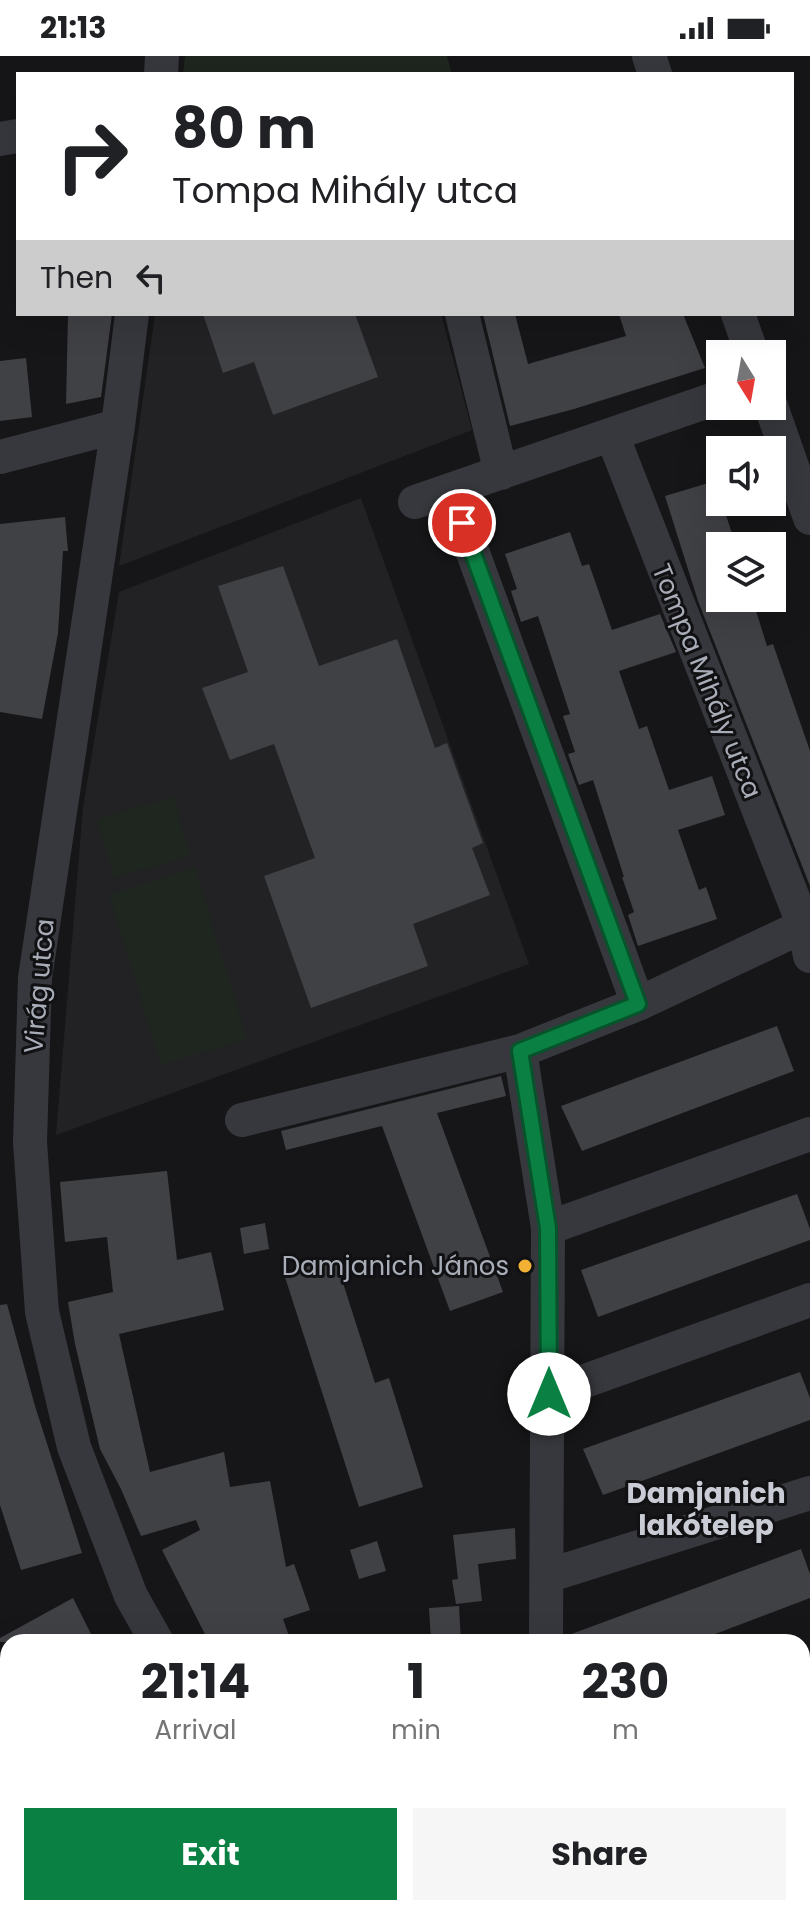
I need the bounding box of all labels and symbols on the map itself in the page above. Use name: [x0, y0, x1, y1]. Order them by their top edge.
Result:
north arrow: [706, 340, 786, 420]
pin: [428, 489, 496, 557]
street label: Tompa Mihály utca: [643, 558, 771, 804]
street label: Virág utca: [15, 917, 63, 1055]
place label: Damjanich János: [282, 1248, 509, 1284]
marker: Damjanich János: [516, 1257, 534, 1275]
position arrow: [507, 1352, 591, 1436]
district label: Damjanich lakótelep: [626, 1474, 786, 1545]

